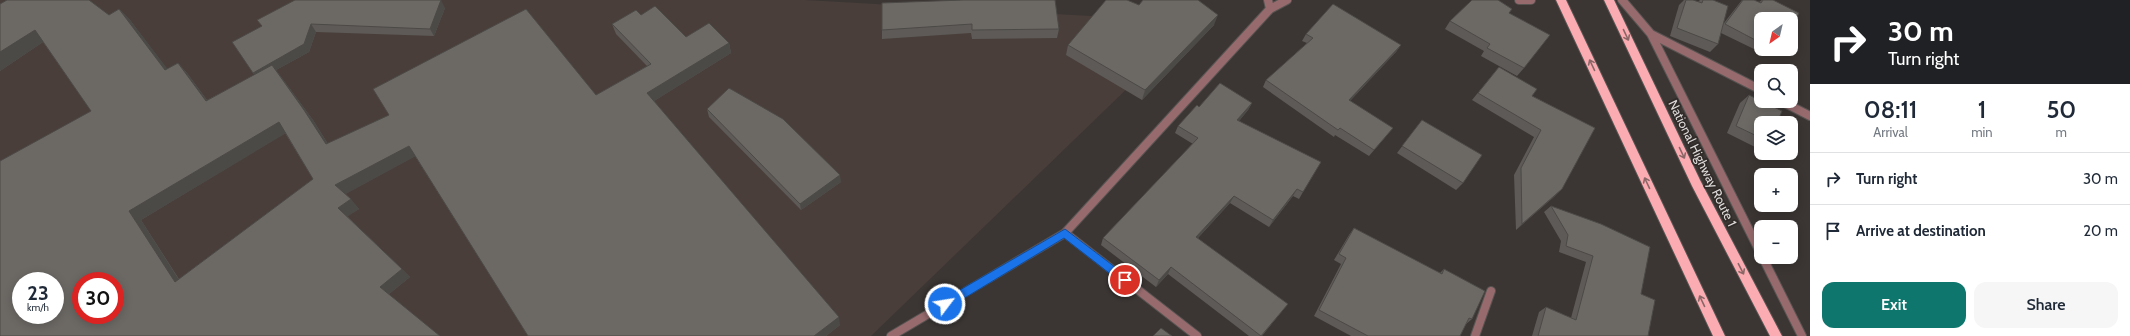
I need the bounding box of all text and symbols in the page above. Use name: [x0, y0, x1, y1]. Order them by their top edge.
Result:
north arrow: [1754, 12, 1798, 56]
map controls: [1754, 12, 1798, 264]
text: 30 m: [1888, 14, 1954, 48]
icon: right: [1822, 16, 1874, 68]
one-way arrow: [1623, 29, 1630, 41]
text: Turn right: [1888, 48, 1959, 70]
one-way arrow: [1588, 60, 1595, 72]
button: search: [1754, 64, 1798, 108]
text: 08:11: [1864, 95, 1917, 124]
text: 1: [1978, 95, 1986, 124]
text: 50: [2046, 95, 2076, 124]
street label: National Highway Route 1: [1665, 97, 1741, 229]
button: layers: [1754, 116, 1798, 160]
text: Arrival: [1873, 124, 1908, 140]
text: min: [1971, 124, 1993, 140]
text: m: [2056, 124, 2067, 140]
one-way arrow: [1679, 146, 1686, 158]
button: +: [1754, 168, 1798, 212]
icon: right: [1822, 168, 1844, 190]
text: Turn right: [1856, 170, 1917, 188]
text: 30 m: [2083, 170, 2118, 188]
one-way arrow: [1643, 177, 1650, 189]
button: −: [1754, 220, 1798, 264]
icon: arrive: [1822, 220, 1844, 242]
text: Arrive at destination: [1856, 222, 1986, 240]
text: 20 m: [2083, 222, 2118, 240]
one-way arrow: [1737, 262, 1745, 274]
pin: [1108, 263, 1142, 297]
icon: arrive: [1114, 269, 1136, 291]
speed limit sign: 30: [72, 272, 124, 324]
text: 23: [27, 281, 49, 305]
button: Exit: [1822, 282, 1966, 328]
button: Share: [1974, 282, 2118, 328]
position arrow: [924, 283, 966, 325]
one-way arrow: [1698, 295, 1705, 307]
text: km/h: [27, 301, 49, 314]

